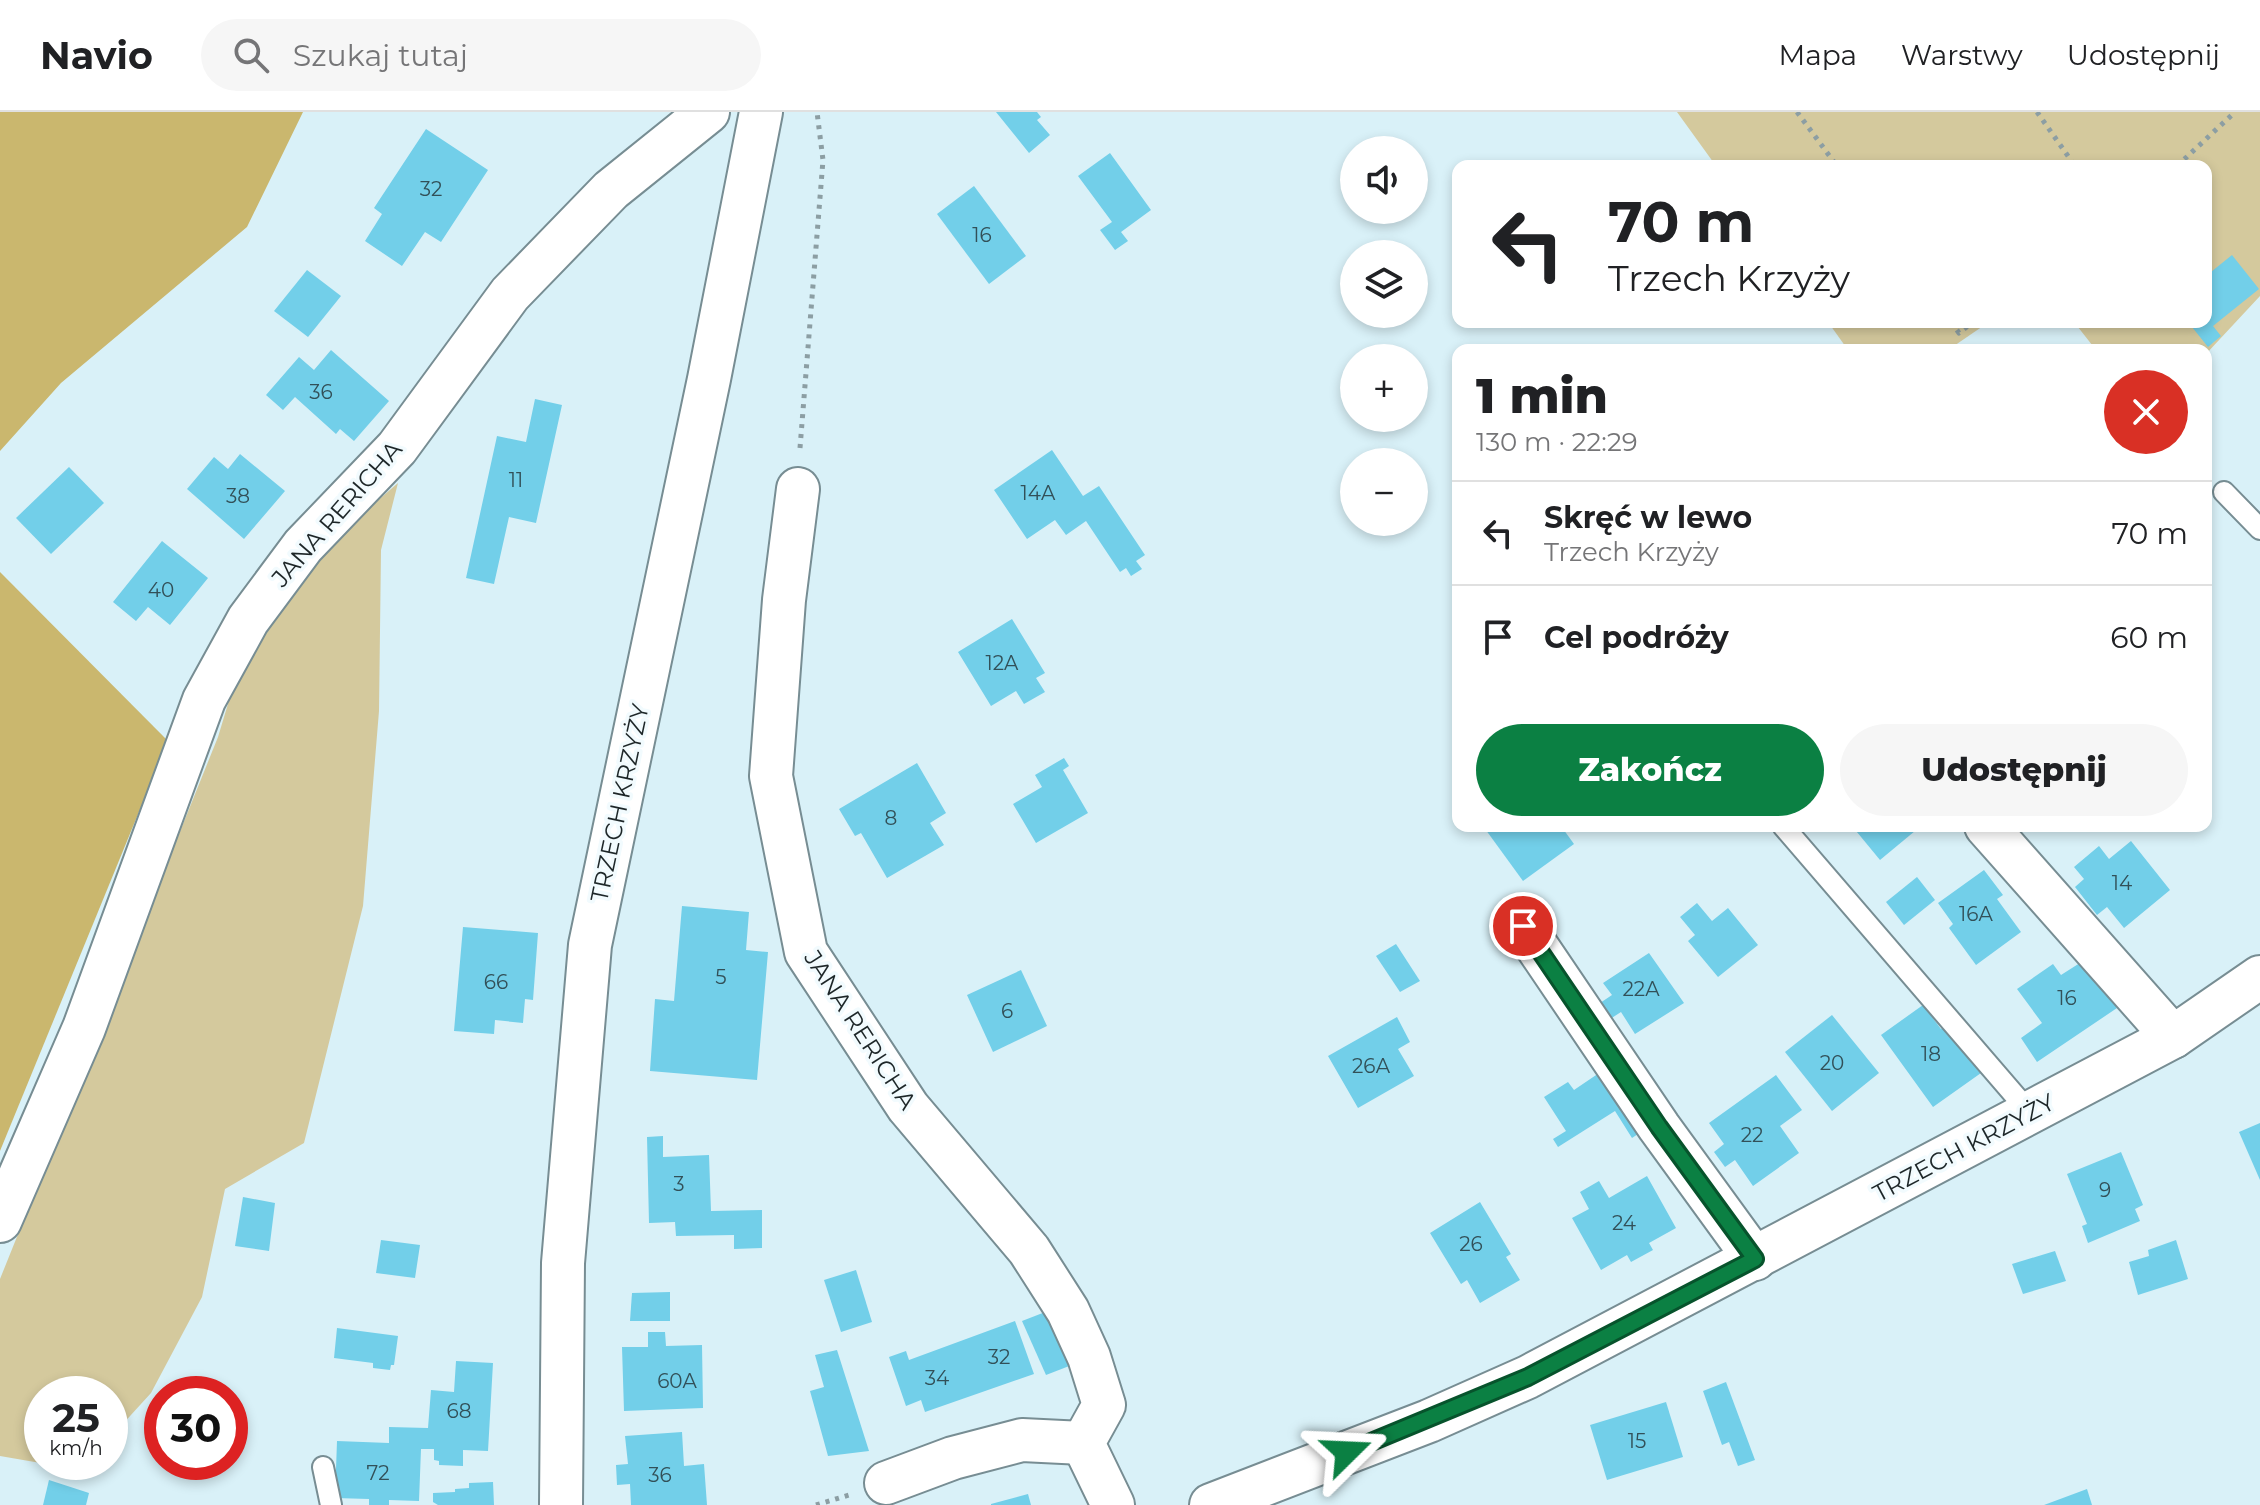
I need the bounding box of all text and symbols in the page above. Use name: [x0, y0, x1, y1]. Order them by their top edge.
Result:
search box: [201, 19, 761, 91]
text: Navio: [40, 32, 153, 79]
icon: search: [229, 33, 273, 77]
text: Szukaj tutaj: [293, 37, 468, 74]
text: Mapa: [1778, 38, 1857, 72]
text: Warstwy: [1901, 38, 2023, 72]
text: Udostępnij: [2067, 38, 2220, 72]
map controls: [1340, 136, 1428, 536]
button: sound: [1340, 136, 1428, 224]
house number: 32: [420, 177, 442, 201]
text: 70 m: [1608, 188, 1754, 256]
icon: left: [1476, 192, 1580, 296]
house number: 16: [972, 223, 992, 247]
button: layers: [1340, 240, 1428, 328]
text: Trzech Krzyży: [1608, 256, 1850, 300]
button: +: [1340, 344, 1428, 432]
text: 1 min: [1476, 367, 1608, 425]
button: close: [2104, 370, 2188, 454]
house number: 36: [309, 380, 333, 404]
text: 130 m · 22:29: [1476, 426, 1638, 458]
street label: JANA RERICHA: [265, 434, 408, 593]
button: −: [1340, 448, 1428, 536]
house number: 11: [509, 468, 523, 492]
house number: 14A: [1021, 481, 1056, 505]
house number: 38: [226, 484, 250, 508]
text: Skręć w lewo: [1544, 499, 1752, 536]
icon: left: [1476, 511, 1520, 555]
text: 70 m: [2111, 515, 2188, 552]
text: Trzech Krzyży: [1544, 536, 1719, 568]
house number: 40: [148, 578, 174, 602]
icon: arrive: [1476, 615, 1520, 659]
text: Cel podróży: [1544, 619, 1729, 656]
text: 60 m: [2110, 619, 2188, 656]
house number: 12A: [986, 651, 1019, 675]
street label: TRZECH KRZYŻY: [584, 700, 655, 905]
button: Zakończ: [1476, 724, 1824, 816]
button: Udostępnij: [1840, 724, 2188, 816]
house number: 8: [885, 806, 897, 830]
house number: 14: [2112, 871, 2132, 895]
pin: [1489, 892, 1557, 960]
house number: 16A: [1959, 902, 1994, 926]
icon: arrive: [1501, 904, 1545, 948]
street label: JANA RERICHA: [798, 944, 923, 1115]
house number: 5: [715, 965, 727, 989]
house number: 66: [484, 970, 508, 994]
house number: 22A: [1622, 977, 1660, 1001]
house number: 16: [2057, 986, 2077, 1010]
house number: 6: [1001, 999, 1013, 1023]
house number: 18: [1921, 1042, 1941, 1066]
house number: 20: [1820, 1051, 1844, 1075]
house number: 26A: [1352, 1054, 1391, 1078]
street label: TRZECH KRZYŻY: [1868, 1087, 2060, 1208]
house number: 22: [1741, 1123, 1763, 1147]
house number: 3: [673, 1172, 685, 1196]
house number: 9: [2099, 1178, 2111, 1202]
house number: 24: [1612, 1211, 1636, 1235]
house number: 26: [1459, 1232, 1483, 1256]
house number: 32: [988, 1345, 1010, 1369]
house number: 34: [925, 1366, 949, 1390]
house number: 60A: [657, 1369, 697, 1393]
speed limit sign: 30: [144, 1376, 248, 1480]
text: 25: [52, 1393, 100, 1442]
house number: 68: [447, 1399, 471, 1423]
position arrow: [1305, 1410, 1389, 1494]
house number: 15: [1628, 1429, 1646, 1453]
text: km/h: [49, 1436, 103, 1460]
house number: 72: [366, 1461, 390, 1485]
house number: 36: [648, 1463, 672, 1487]

